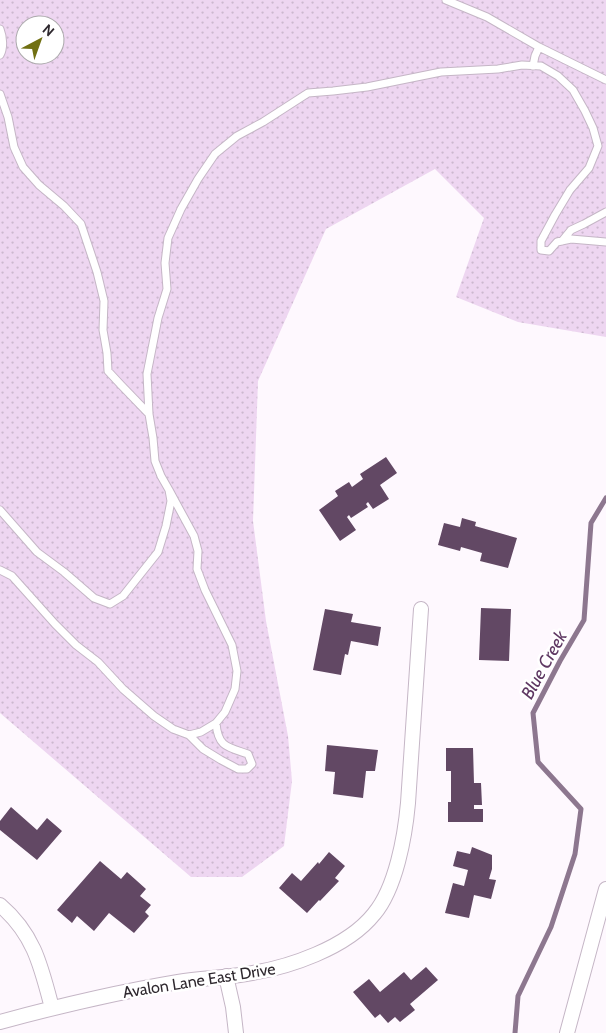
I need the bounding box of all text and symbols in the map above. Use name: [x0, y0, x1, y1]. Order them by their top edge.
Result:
north arrow: [15, 15, 65, 65]
text: N: [39, 20, 58, 40]
water label: Blue Creek: [516, 626, 572, 703]
street label: Avalon Lane East Drive: [121, 959, 277, 1002]

